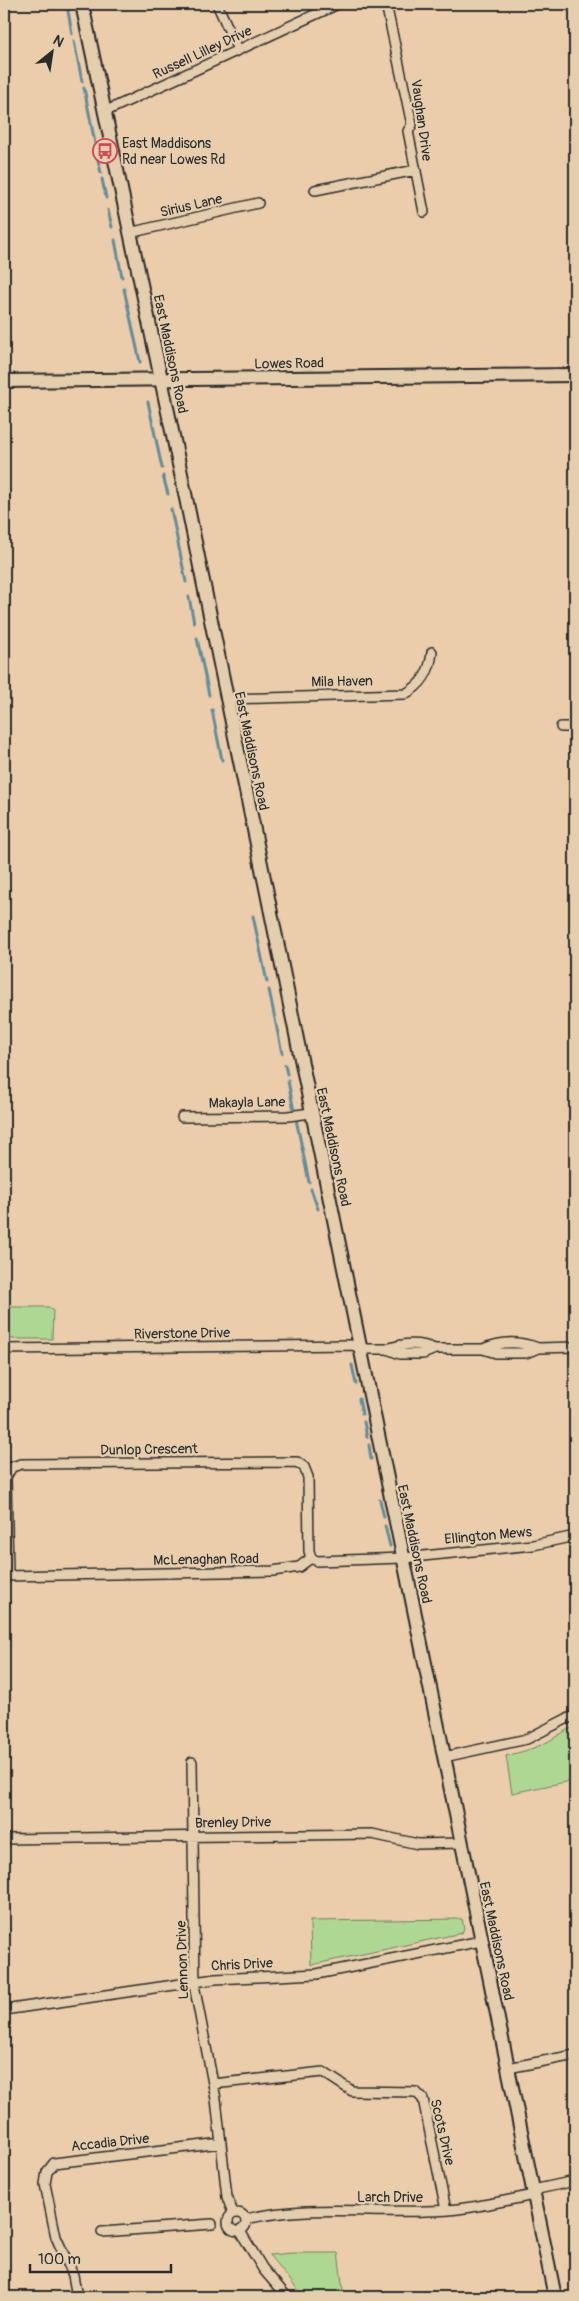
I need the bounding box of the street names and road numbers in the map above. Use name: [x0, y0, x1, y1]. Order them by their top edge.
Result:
street label: Russell Lilley Drive: [150, 22, 254, 83]
street label: Vaughan Drive: [407, 78, 436, 162]
street label: Sirius Lane: [158, 190, 224, 221]
street label: East Maddisons Road: [150, 293, 191, 415]
street label: Lowes Road: [254, 354, 324, 373]
street label: Mila Haven: [311, 672, 373, 691]
street label: East Maddisons Road: [231, 690, 272, 812]
street label: East Maddisons Road: [313, 1086, 354, 1208]
street label: Makayla Lane: [209, 1093, 286, 1112]
street label: Riverstone Drive: [134, 1324, 230, 1343]
street label: Dunlop Crescent: [100, 1440, 198, 1459]
street label: East Maddisons Road: [394, 1483, 435, 1605]
street label: Ellington Mews: [444, 1523, 533, 1548]
street label: McLenaghan Road: [153, 1550, 259, 1569]
street label: Brenley Drive: [195, 1813, 271, 1832]
street label: East Maddisons Road: [476, 1880, 517, 2002]
street label: Lennon Drive: [173, 1920, 192, 2000]
street label: Chris Drive: [211, 1954, 273, 1975]
street label: Scots Drive: [427, 2097, 458, 2167]
street label: Accadia Drive: [70, 2130, 150, 2155]
street label: Larch Drive: [357, 2189, 423, 2206]

